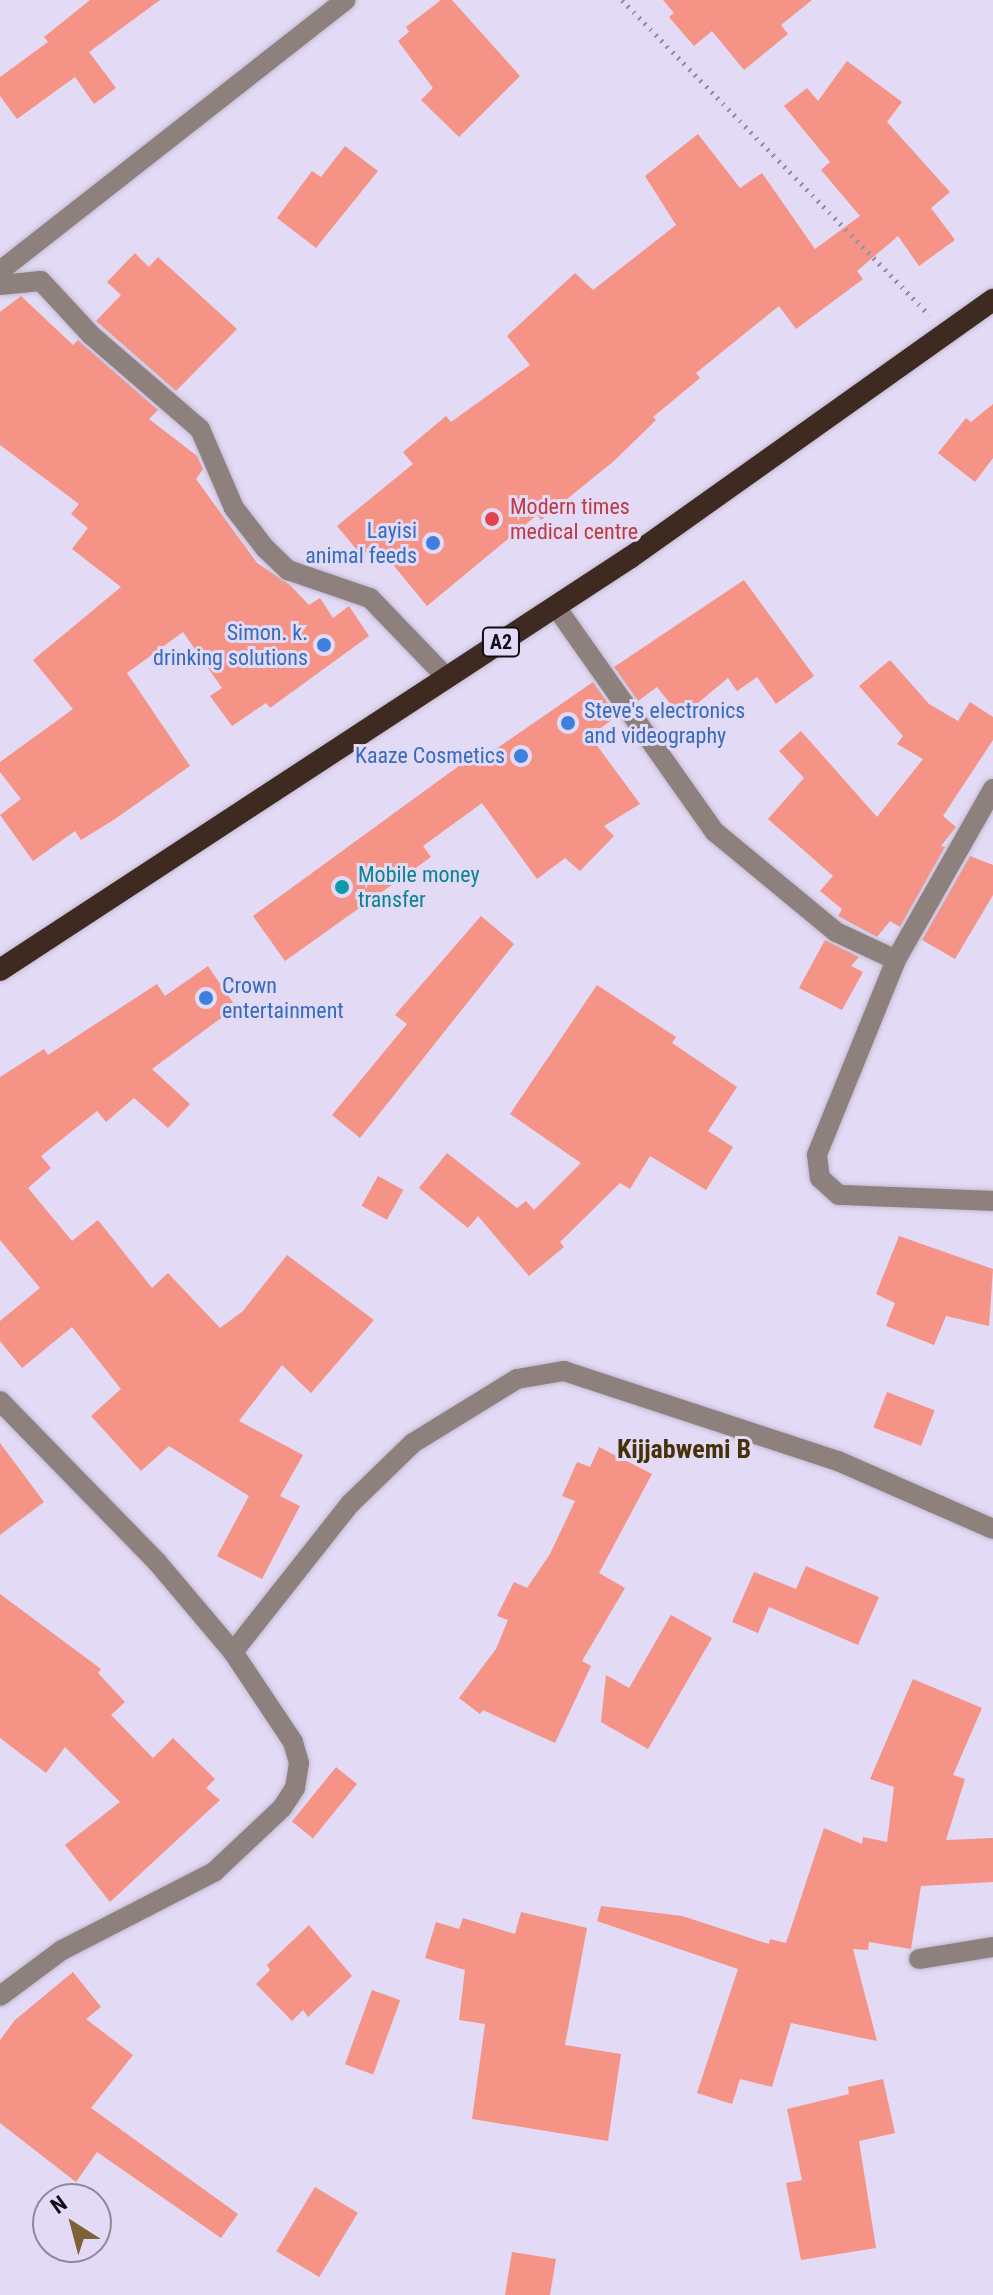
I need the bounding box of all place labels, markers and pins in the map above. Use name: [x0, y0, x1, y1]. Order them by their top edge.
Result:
place label: Modern times medical centre: [510, 493, 638, 544]
marker: Modern times medical centre: [481, 508, 503, 530]
place label: Layisi animal feeds: [305, 517, 417, 568]
marker: Layisi animal feeds: [424, 534, 442, 552]
place label: Simon. k. drinking solutions: [153, 619, 308, 670]
marker: Simon. k. drinking solutions: [315, 636, 333, 654]
place label: Steve's electronics and videography: [584, 697, 745, 748]
marker: Steve's electronics and videography: [559, 714, 577, 732]
place label: Kaaze Cosmetics: [355, 743, 505, 769]
marker: Kaaze Cosmetics: [512, 747, 530, 765]
place label: Mobile money transfer: [358, 861, 480, 912]
marker: Mobile money transfer: [333, 878, 351, 896]
place label: Crown entertainment: [222, 972, 344, 1024]
marker: Crown entertainment: [197, 989, 215, 1007]

